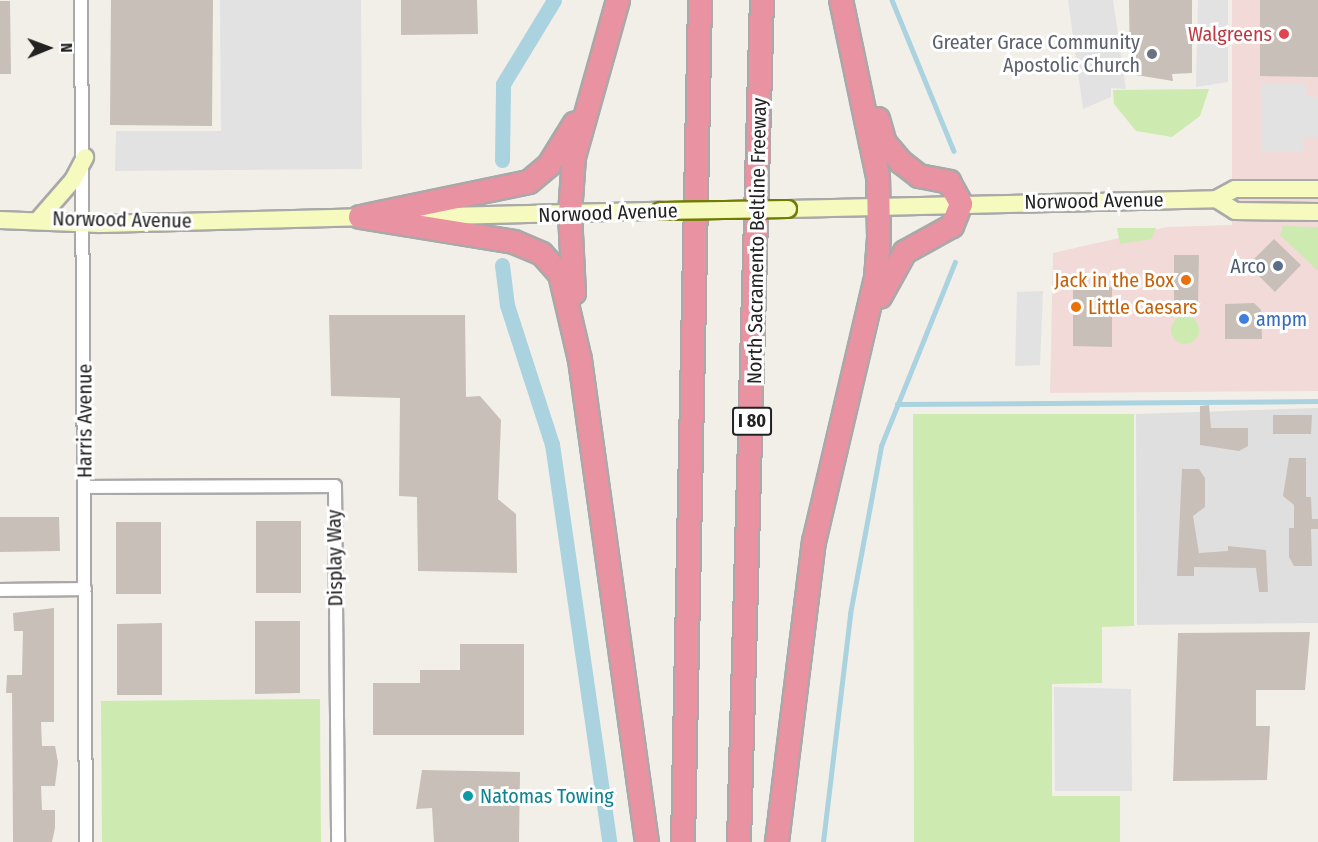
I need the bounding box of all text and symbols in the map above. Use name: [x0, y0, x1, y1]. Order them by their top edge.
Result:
north arrow: [18, 18, 78, 78]
place label: Walgreens: [1188, 22, 1272, 46]
marker: Walgreens: [1277, 27, 1291, 41]
place label: Greater Grace Community Apostolic Church: [932, 30, 1140, 77]
text: N: [57, 43, 76, 53]
marker: Greater Grace Community Apostolic Church: [1145, 47, 1159, 61]
street label: North Sacramento Beltline Freeway: [743, 98, 771, 384]
street label: Norwood Avenue: [1024, 188, 1164, 214]
street label: Norwood Avenue: [538, 199, 678, 227]
street label: Norwood Avenue: [52, 207, 192, 233]
place label: Arco: [1230, 254, 1266, 278]
marker: Arco: [1271, 259, 1285, 273]
place label: Jack in the Box: [1054, 268, 1174, 292]
marker: Jack in the Box: [1179, 273, 1193, 287]
place label: Little Caesars: [1088, 295, 1198, 319]
marker: Little Caesars: [1069, 300, 1083, 314]
place label: ampm: [1256, 307, 1307, 331]
marker: ampm: [1237, 312, 1251, 326]
street label: Harris Avenue: [73, 364, 97, 478]
road number: I 80: [731, 406, 773, 436]
street label: Display Way: [322, 509, 348, 607]
place label: Natomas Towing: [480, 784, 614, 808]
marker: Natomas Towing: [461, 789, 475, 803]

